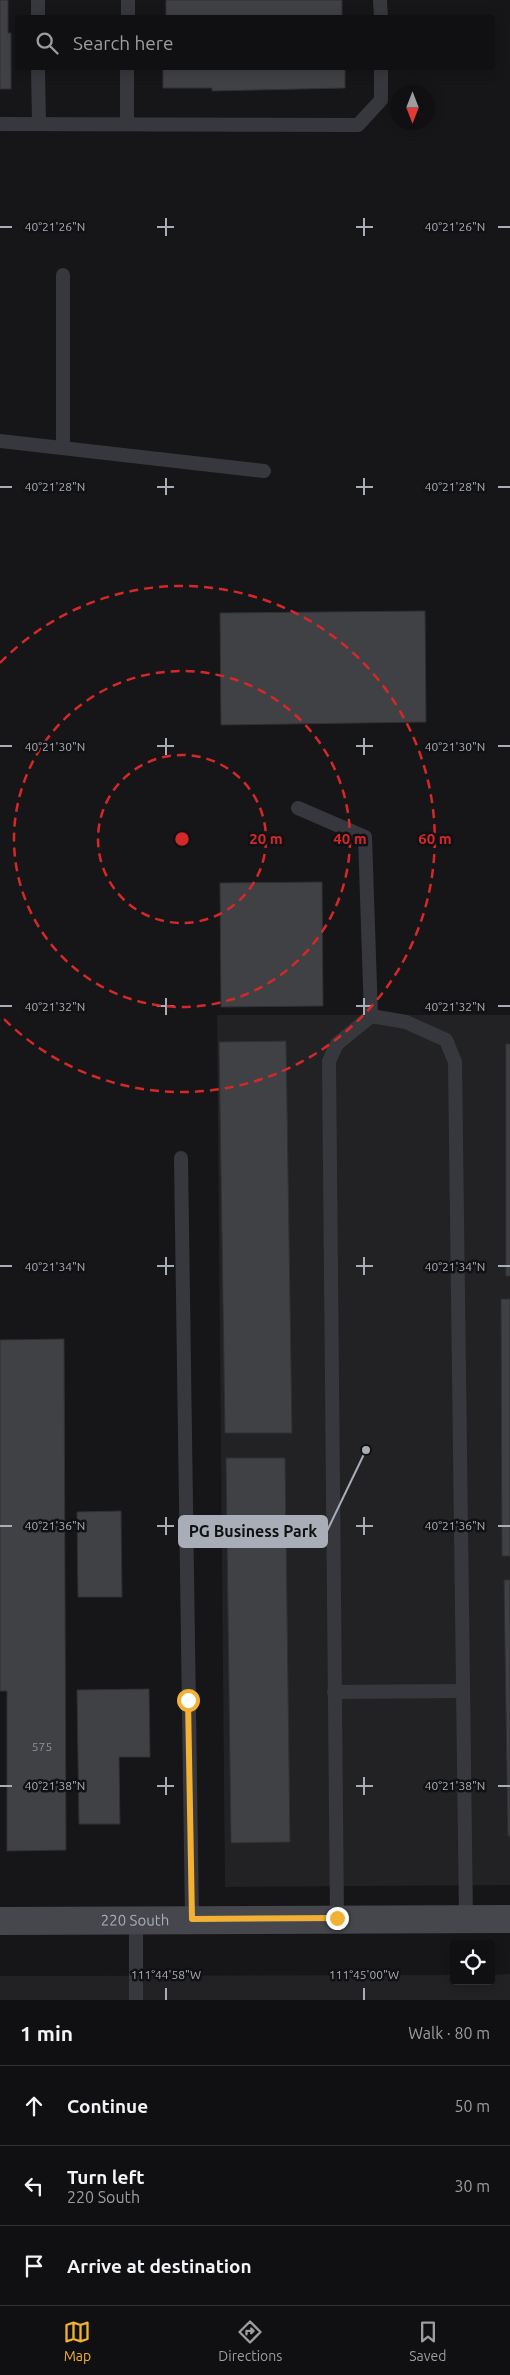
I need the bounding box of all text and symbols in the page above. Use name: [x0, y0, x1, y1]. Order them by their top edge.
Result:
search box: [15, 15, 495, 70]
icon: search: [33, 29, 61, 57]
text: Search here: [73, 32, 173, 54]
north arrow: [390, 85, 435, 130]
text: 40°21'26"N: [25, 220, 85, 233]
text: 40°21'26"N: [425, 220, 485, 233]
text: 40°21'28"N: [25, 480, 85, 493]
text: 40°21'28"N: [425, 480, 485, 493]
text: 40°21'30"N: [25, 740, 85, 753]
text: 40°21'30"N: [425, 740, 485, 753]
centre of rings: [173, 830, 191, 848]
text: 20 m: [249, 830, 283, 847]
text: 40 m: [333, 830, 367, 847]
text: 60 m: [418, 830, 452, 847]
text: 40°21'32"N: [25, 1000, 85, 1013]
text: 40°21'32"N: [425, 1000, 485, 1013]
text: 40°21'34"N: [25, 1260, 85, 1273]
text: 40°21'34"N: [425, 1260, 485, 1273]
callout: PG Business Park: [179, 1516, 327, 1547]
text: 40°21'36"N: [25, 1519, 85, 1532]
text: 40°21'36"N: [425, 1519, 485, 1532]
text: PG Business Park: [189, 1522, 317, 1540]
route start: [177, 1689, 200, 1712]
house number: 575: [32, 1740, 52, 1753]
text: 40°21'38"N: [25, 1779, 85, 1792]
text: 40°21'38"N: [425, 1779, 485, 1792]
route end: [326, 1907, 349, 1930]
street label: 220 South: [101, 1911, 169, 1929]
map controls: [450, 1940, 495, 1985]
button: locate: [450, 1940, 495, 1985]
text: 111°44'58"W: [131, 1968, 201, 1981]
text: 111°45'00"W: [329, 1968, 399, 1981]
text: 1 min: [20, 2021, 73, 2045]
text: Walk · 80 m: [408, 2024, 490, 2042]
icon: ahead: [20, 2092, 48, 2120]
text: Continue: [67, 2095, 148, 2117]
text: 50 m: [454, 2097, 490, 2115]
text: Turn left: [67, 2166, 145, 2188]
icon: left: [20, 2172, 48, 2200]
text: 30 m: [454, 2177, 490, 2195]
text: 220 South: [67, 2188, 140, 2206]
icon: arrive: [20, 2252, 48, 2280]
text: Arrive at destination: [67, 2255, 252, 2277]
tab: Map: [63, 2318, 91, 2364]
tab: Directions: [218, 2318, 282, 2364]
tab: Saved: [409, 2318, 447, 2364]

